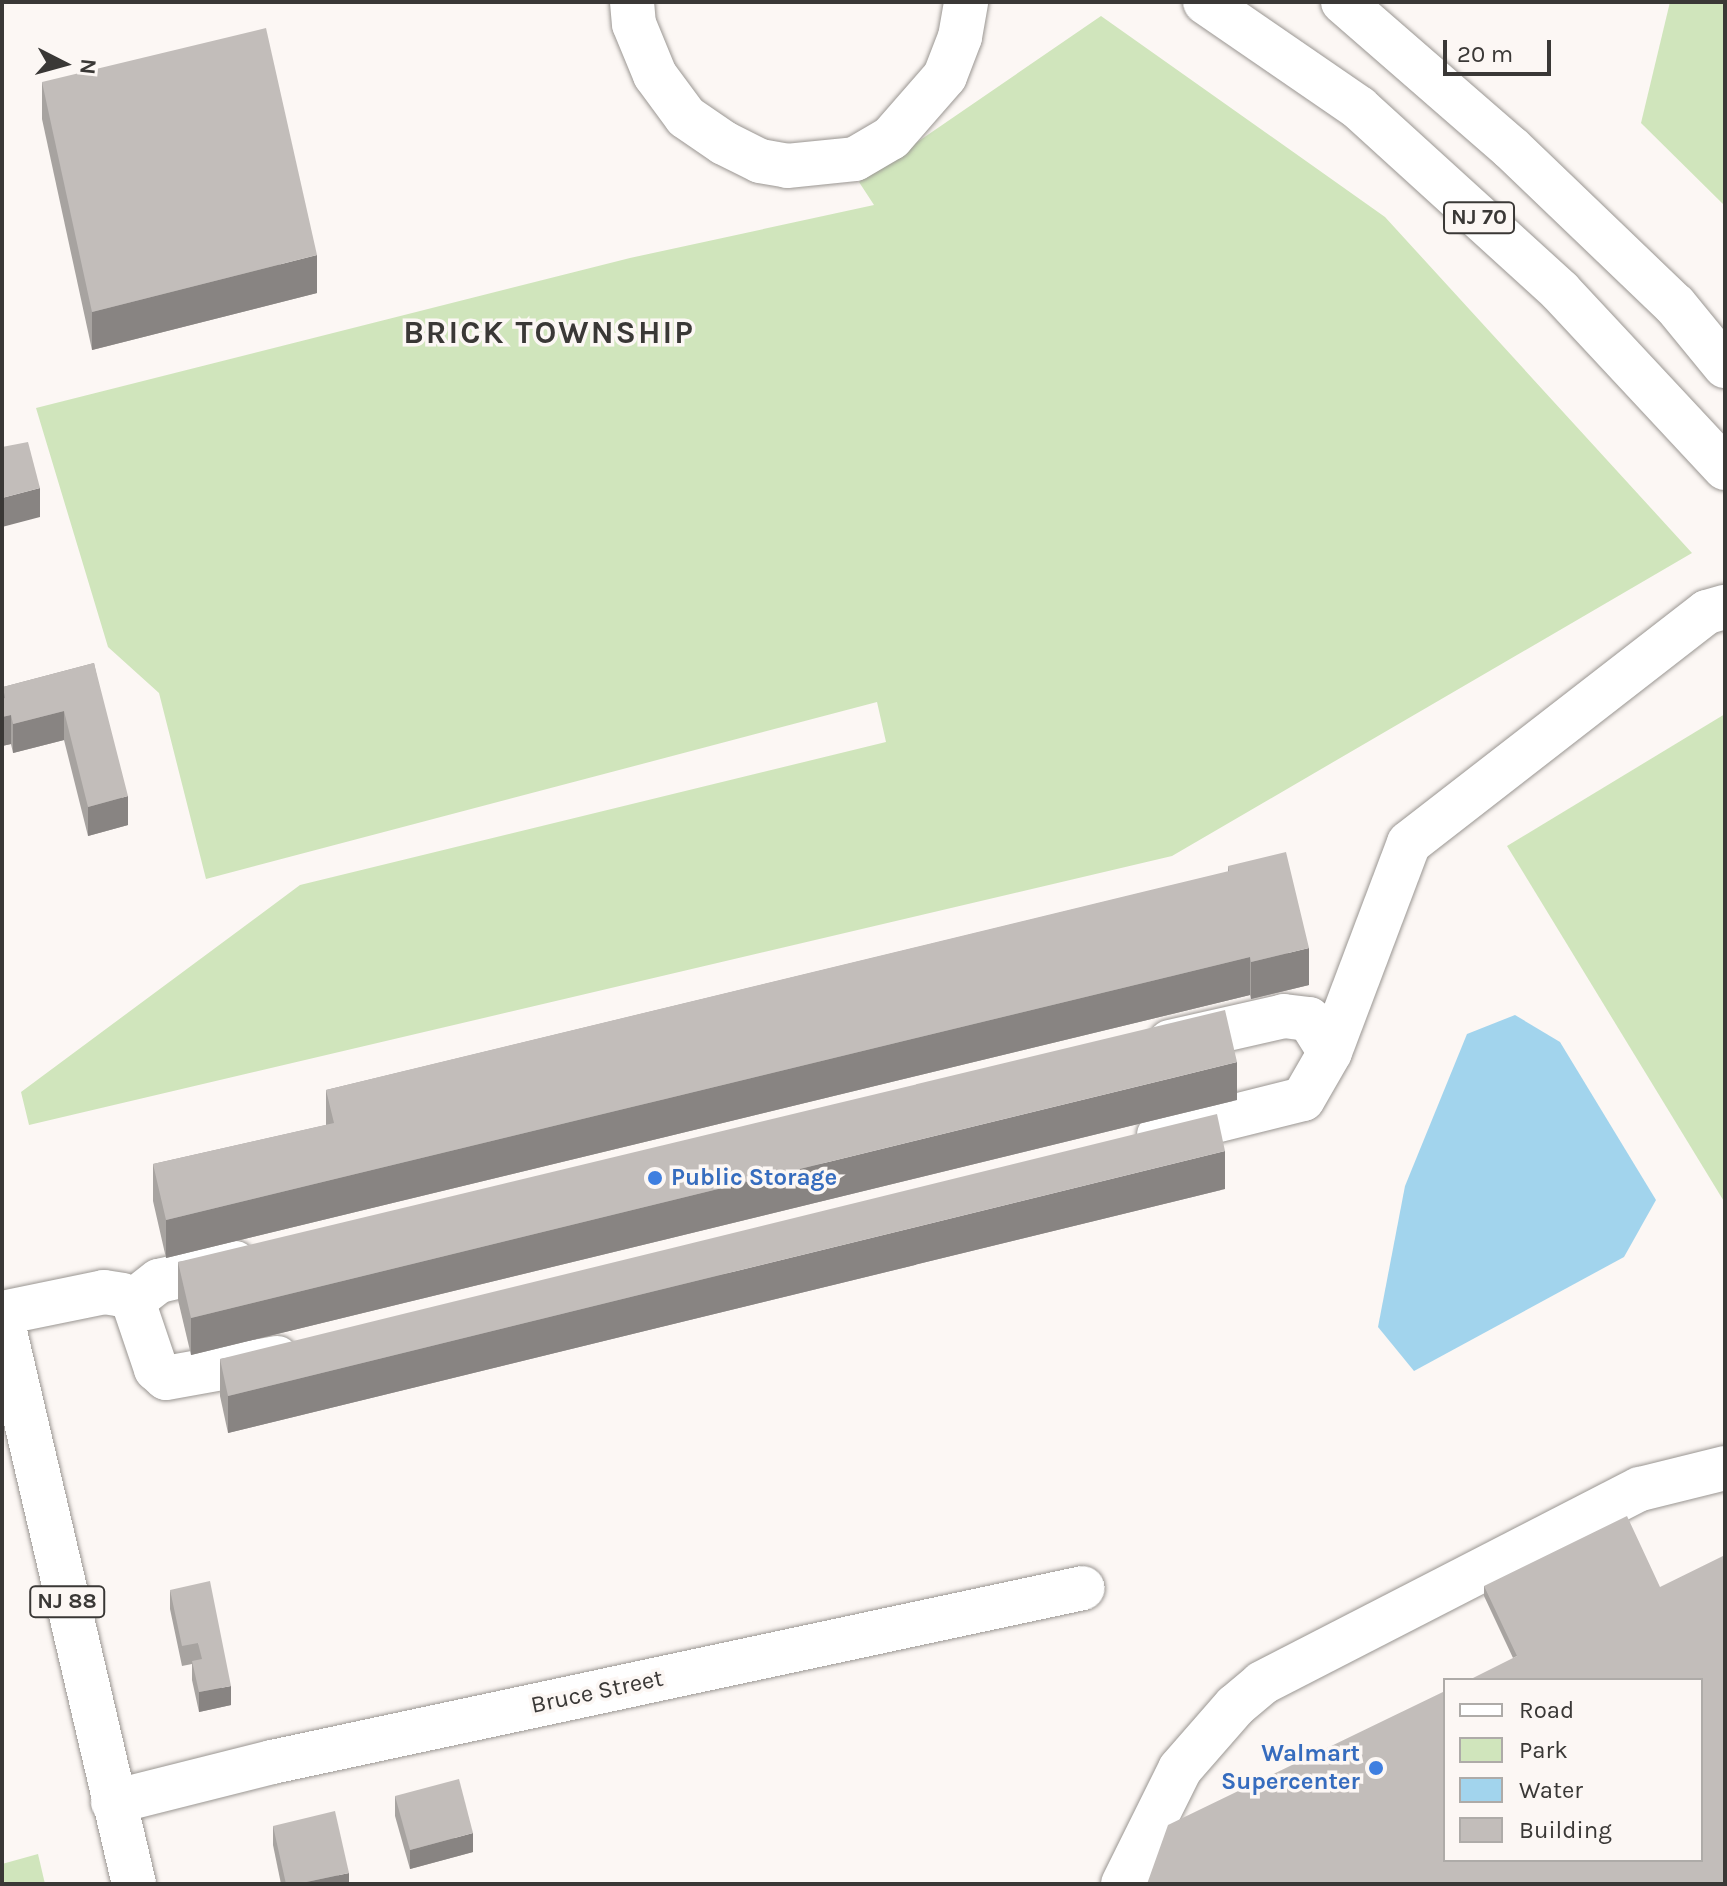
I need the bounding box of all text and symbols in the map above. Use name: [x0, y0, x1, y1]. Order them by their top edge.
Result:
north arrow: [24, 24, 104, 104]
scale bar: [1447, 24, 1555, 74]
text: 20 m: [1457, 40, 1513, 68]
text: N: [74, 57, 102, 76]
road number: NJ 70: [1443, 200, 1515, 236]
district label: BRICK TOWNSHIP: [403, 314, 695, 352]
place label: Public Storage: [671, 1164, 837, 1192]
marker: Public Storage: [646, 1169, 664, 1187]
road number: NJ 88: [29, 1584, 105, 1620]
street label: Bruce Street: [528, 1664, 666, 1720]
legend: [1443, 1678, 1703, 1862]
text: Road: [1519, 1696, 1574, 1724]
text: Park: [1519, 1736, 1568, 1764]
place label: Walmart Supercenter: [1221, 1740, 1360, 1796]
marker: Walmart Supercenter: [1367, 1759, 1385, 1777]
text: Water: [1519, 1776, 1583, 1804]
text: Building: [1519, 1816, 1612, 1844]

